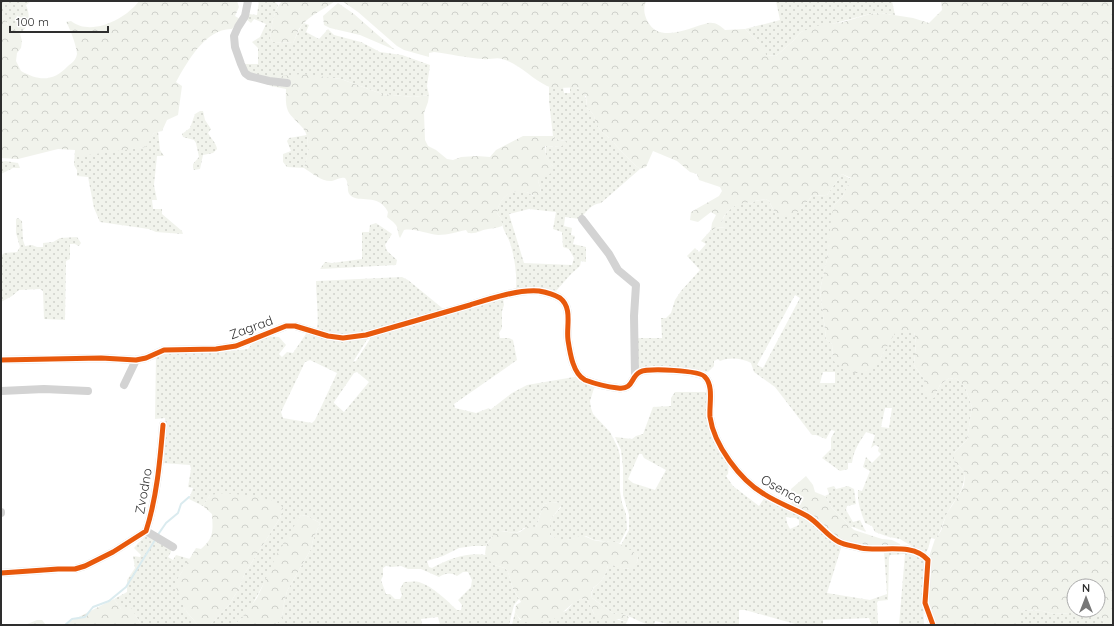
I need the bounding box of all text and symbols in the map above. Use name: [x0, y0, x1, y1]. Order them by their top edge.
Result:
scale bar: [10, 8, 108, 34]
text: 100 m: [16, 14, 49, 29]
street label: Zagrad: [227, 312, 275, 342]
street label: Zvodno: [131, 467, 155, 515]
street label: Osenca: [758, 471, 806, 507]
north arrow: [1066, 578, 1106, 618]
text: N: [1082, 581, 1090, 595]

